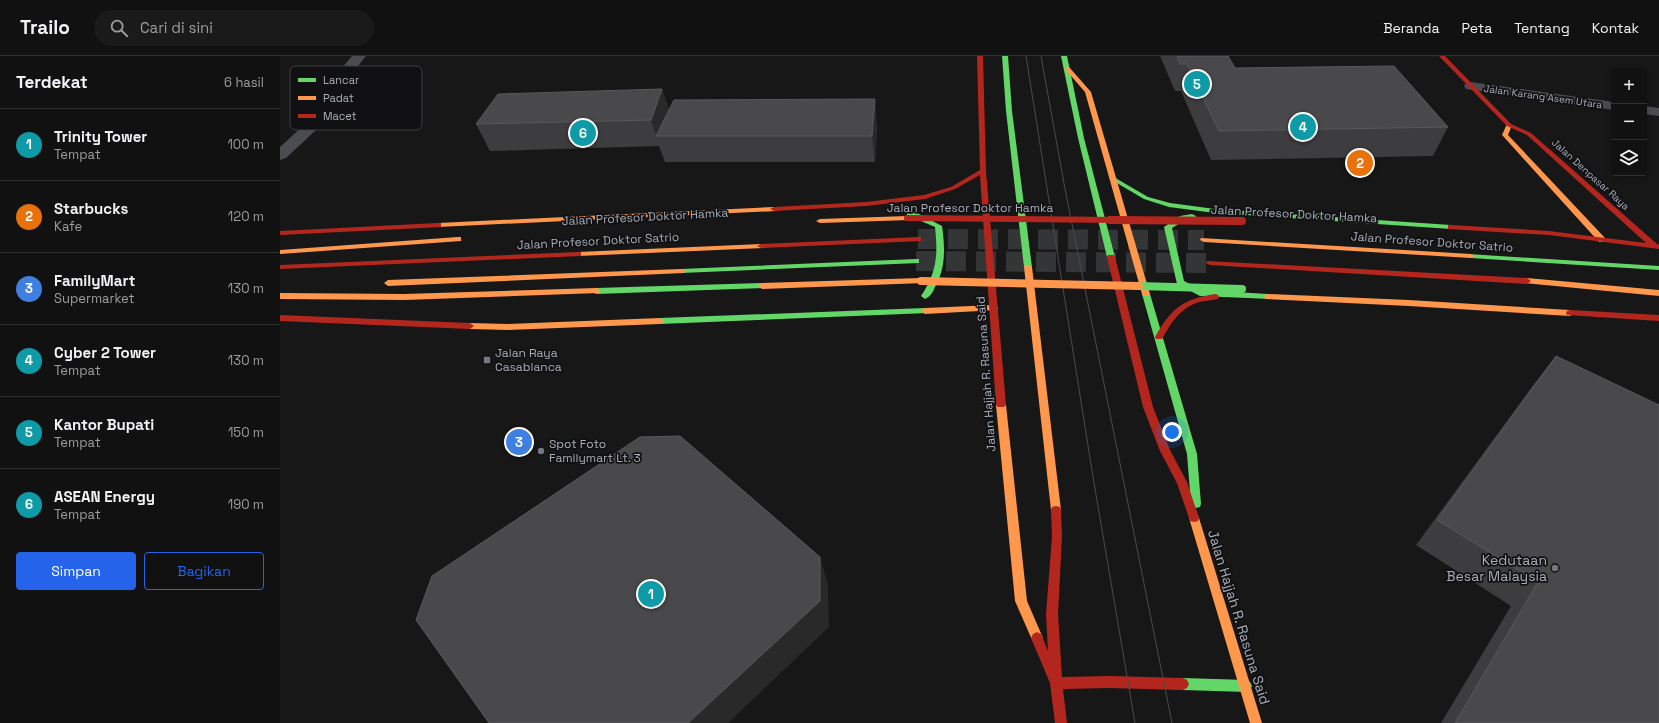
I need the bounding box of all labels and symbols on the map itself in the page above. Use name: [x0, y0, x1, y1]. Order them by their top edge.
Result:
legend: [290, 66, 422, 130]
pin: 5: [1184, 69, 1210, 99]
text: Lancar: [323, 73, 359, 87]
street label: Jalan Karang Asem Utara: [1483, 82, 1603, 111]
text: Padat: [323, 91, 354, 105]
text: Macet: [323, 109, 357, 123]
pin: 4: [1290, 112, 1316, 142]
pin: 6: [570, 118, 596, 148]
street label: Jalan Denpasar Raya: [1549, 136, 1632, 213]
pin: 2: [1347, 148, 1373, 178]
street label: Jalan Profesor Doktor Hamka: [887, 200, 1053, 216]
street label: Jalan Profesor Doktor Hamka: [1210, 202, 1378, 226]
street label: Jalan Profesor Doktor Hamka: [561, 205, 729, 229]
street label: Jalan Profesor Doktor Satrio: [1350, 228, 1514, 256]
street label: Jalan Profesor Doktor Satrio: [516, 229, 680, 253]
street label: Jalan Hajjah R. Rasuna Said: [973, 296, 999, 452]
place label: Jalan Raya Casablanca: [495, 345, 562, 375]
marker: Jalan Raya Casablanca: [482, 355, 492, 365]
your location: [1162, 422, 1182, 442]
pin: 3: [506, 427, 532, 457]
place label: Spot Foto Familymart Lt. 3: [549, 436, 641, 466]
marker: Spot Foto Familymart Lt. 3: [536, 446, 546, 456]
street label: Jalan Hajjah R. Rasuna Said: [1204, 528, 1274, 706]
place label: Kedutaan Besar Malaysia: [1446, 551, 1547, 585]
marker: Kedutaan Besar Malaysia: [1550, 563, 1560, 573]
pin: 1: [638, 579, 664, 609]

